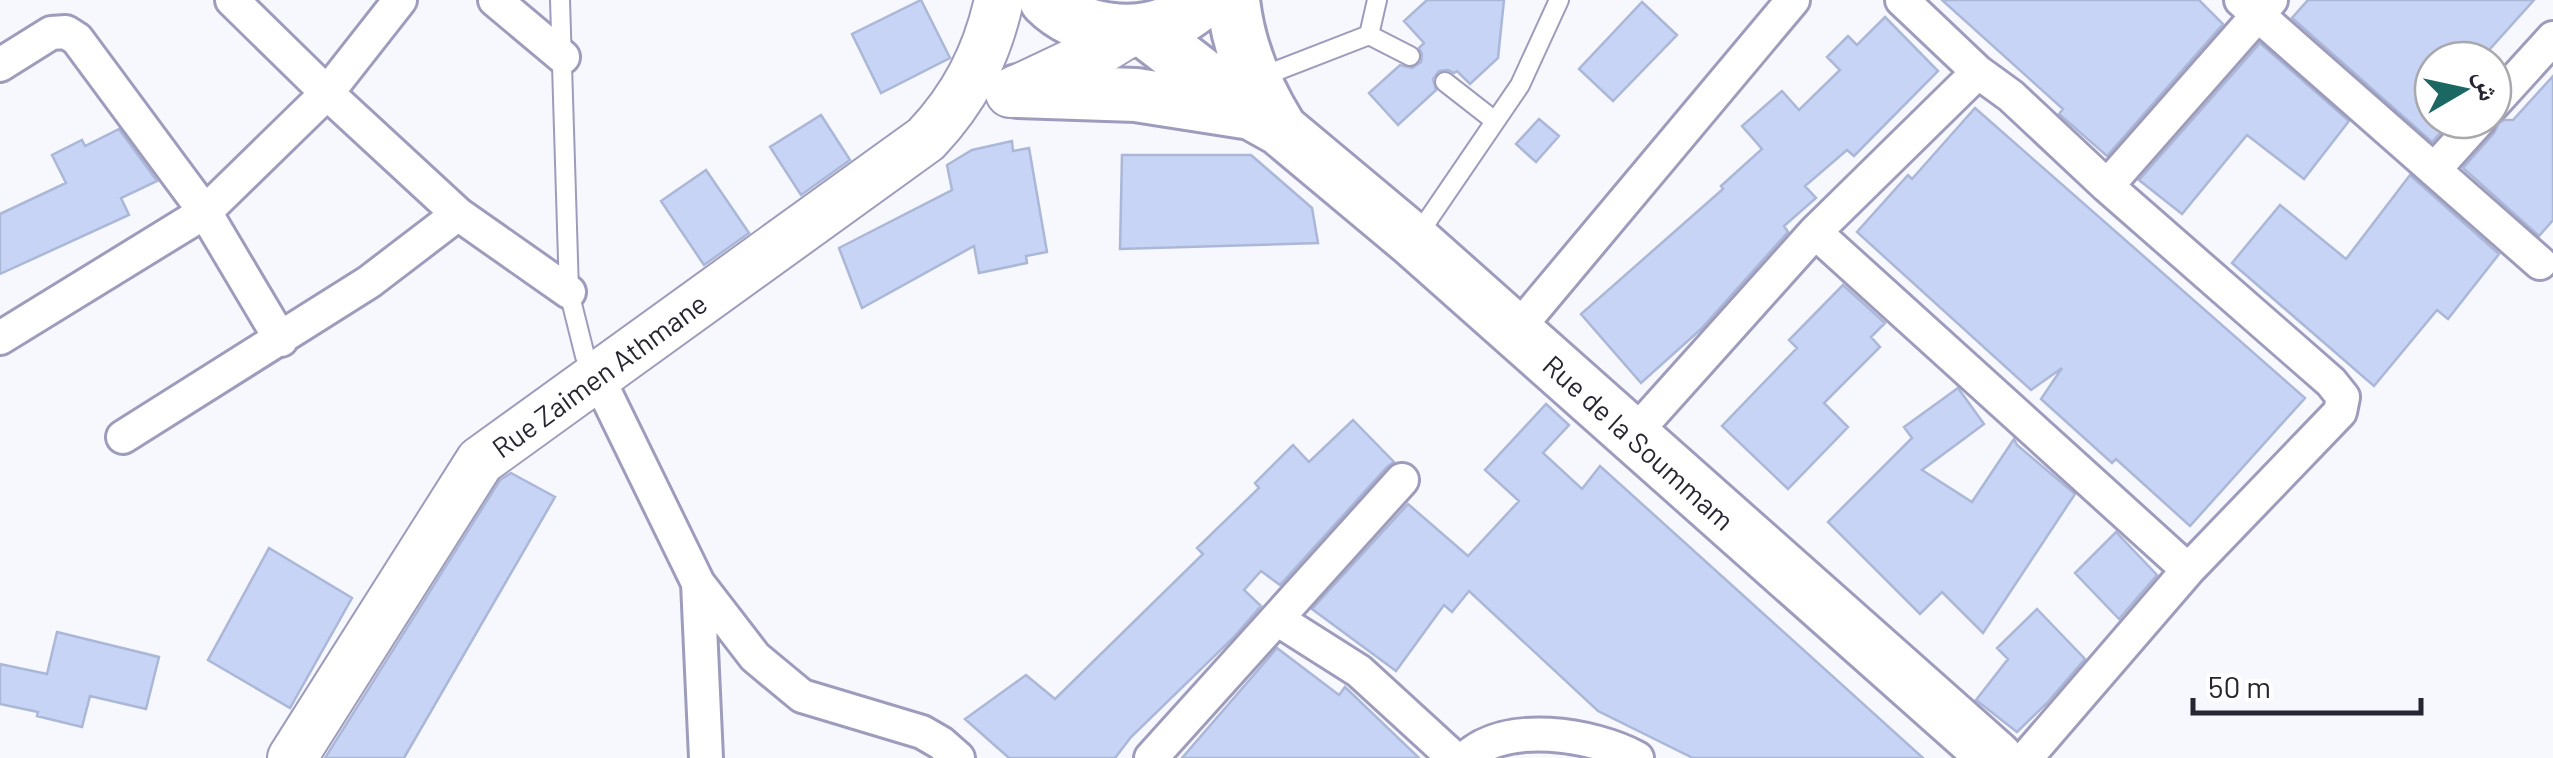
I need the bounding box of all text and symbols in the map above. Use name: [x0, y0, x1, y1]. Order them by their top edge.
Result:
north arrow: [2413, 40, 2513, 140]
text: ش: [2469, 69, 2508, 103]
street label: Rue Zaimen Athmane: [485, 286, 713, 464]
street label: Rue de la Soummam: [1537, 347, 1741, 537]
scale bar: [2193, 653, 2420, 715]
text: 50 m: [2208, 668, 2271, 704]

